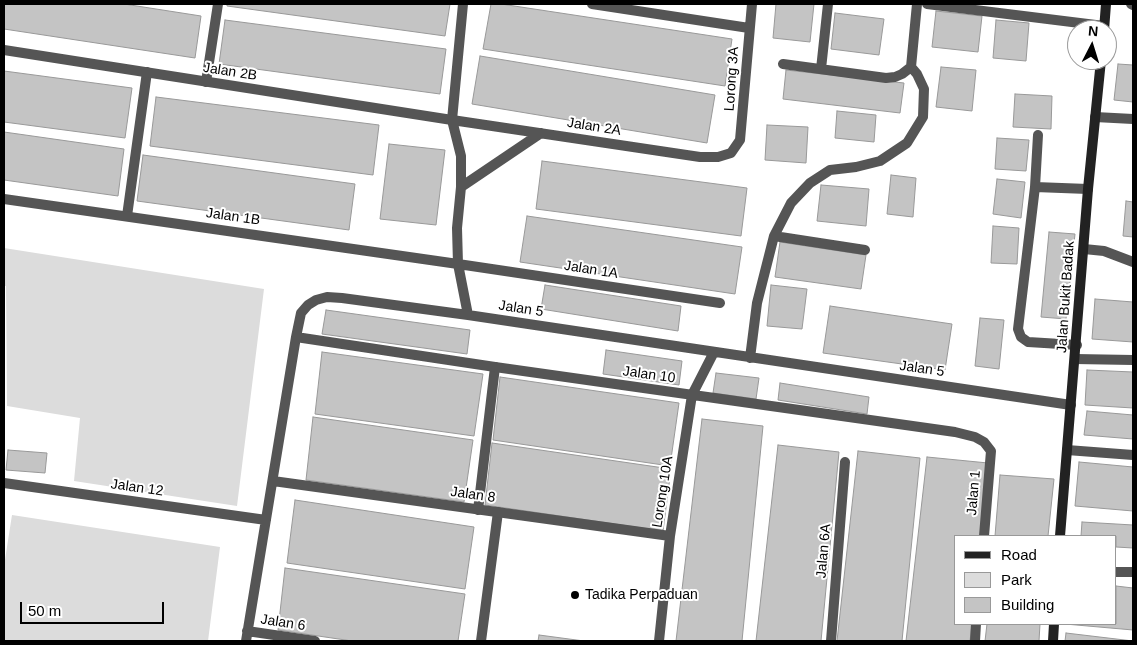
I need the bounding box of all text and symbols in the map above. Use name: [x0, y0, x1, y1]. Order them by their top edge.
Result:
north arrow: [1067, 20, 1117, 70]
text: N: [1087, 23, 1099, 39]
street label: Lorong 3A: [721, 46, 743, 112]
street label: Jalan 2B: [202, 59, 258, 85]
street label: Jalan 2A: [566, 114, 622, 140]
street label: Jalan 1B: [205, 205, 261, 229]
street label: Jalan Bukit Badak: [1054, 241, 1078, 353]
street label: Jalan 1A: [563, 257, 619, 283]
street label: Jalan 5: [497, 297, 545, 321]
street label: Jalan 5: [898, 358, 946, 380]
street label: Jalan 10: [622, 363, 676, 387]
street label: Lorong 10A: [649, 455, 677, 529]
street label: Jalan 1: [964, 470, 984, 516]
street label: Jalan 12: [110, 476, 164, 500]
street label: Jalan 8: [449, 484, 497, 506]
street label: Jalan 6A: [813, 523, 835, 579]
legend: [954, 535, 1117, 625]
text: Road: [1001, 546, 1037, 563]
text: Park: [1001, 571, 1032, 588]
place label: Tadika Perpaduan: [585, 587, 698, 603]
marker: Tadika Perpaduan: [569, 589, 581, 601]
scale bar: [22, 592, 166, 624]
text: Building: [1001, 596, 1054, 613]
text: 50 m: [28, 602, 61, 619]
street label: Jalan 6: [259, 611, 307, 635]

